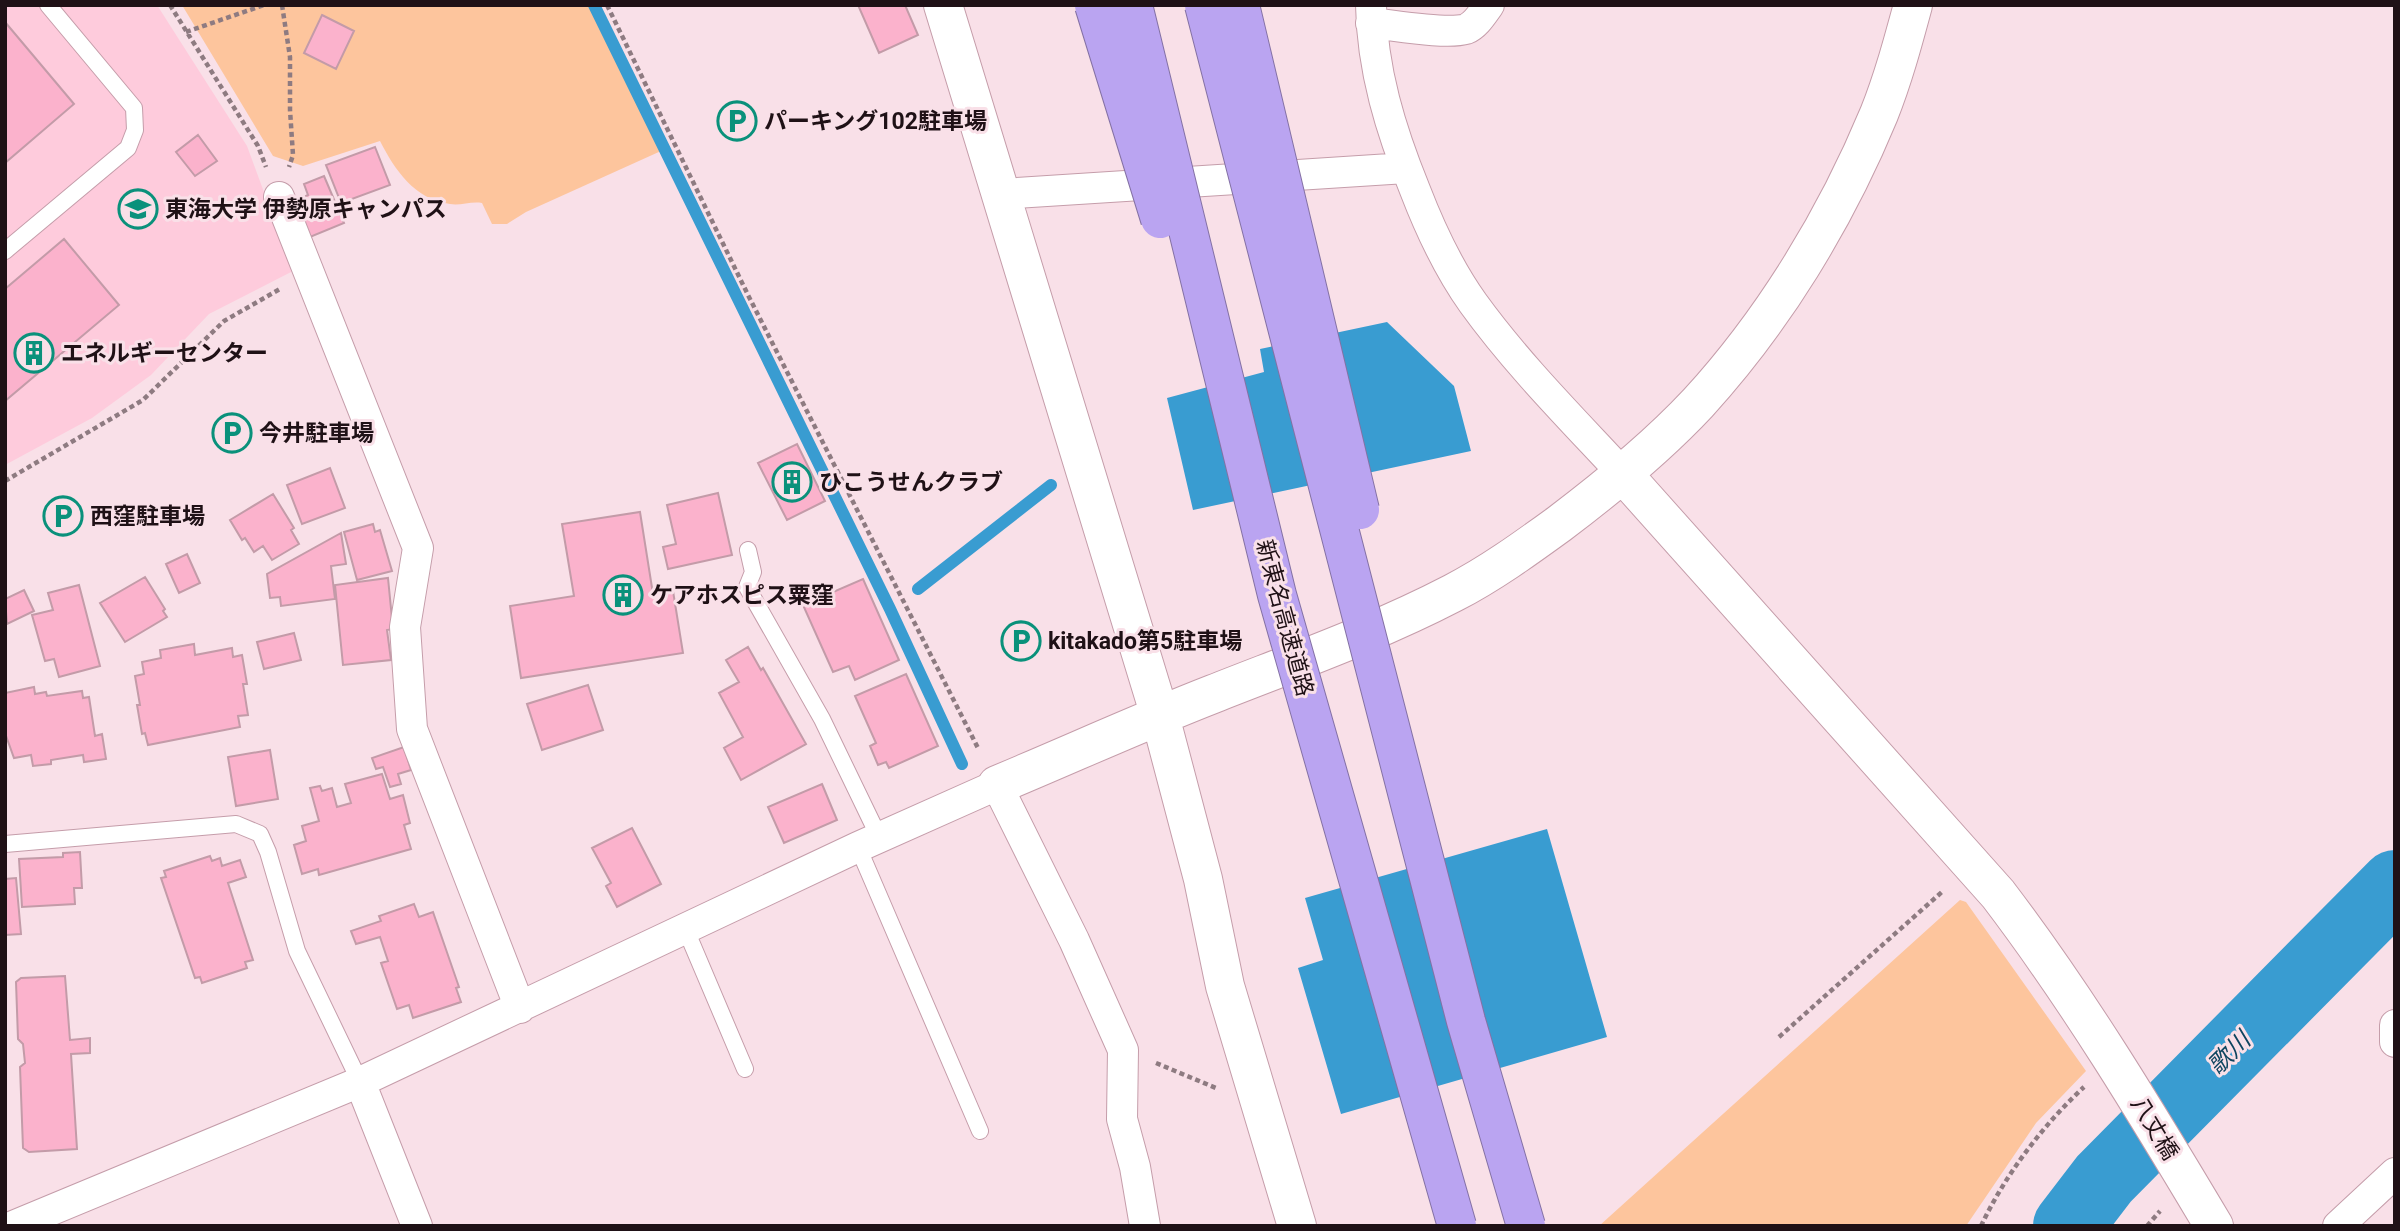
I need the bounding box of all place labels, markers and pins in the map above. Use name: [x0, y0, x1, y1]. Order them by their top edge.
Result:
parking icon: パーキング102駐車場: [716, 100, 758, 142]
place label: パーキング102駐車場: [764, 108, 987, 135]
school or university icon: 東海大学 伊勢原キャンパス: [117, 188, 159, 230]
place label: 東海大学 伊勢原キャンパス: [165, 196, 447, 223]
building icon: エネルギーセンター: [13, 332, 55, 374]
place label: エネルギーセンター: [61, 340, 268, 367]
parking icon: 今井駐車場: [211, 412, 253, 454]
place label: 今井駐車場: [259, 420, 374, 447]
building icon: ひこうせんクラブ: [771, 461, 813, 503]
place label: ひこうせんクラブ: [819, 469, 1003, 496]
parking icon: 西窪駐車場: [42, 495, 84, 537]
place label: 西窪駐車場: [90, 503, 205, 530]
building icon: ケアホスピス粟窪: [602, 574, 644, 616]
place label: ケアホスピス粟窪: [650, 582, 834, 609]
parking icon: kitakado第5駐車場: [1000, 620, 1042, 662]
place label: kitakado第5駐車場: [1048, 628, 1242, 655]

